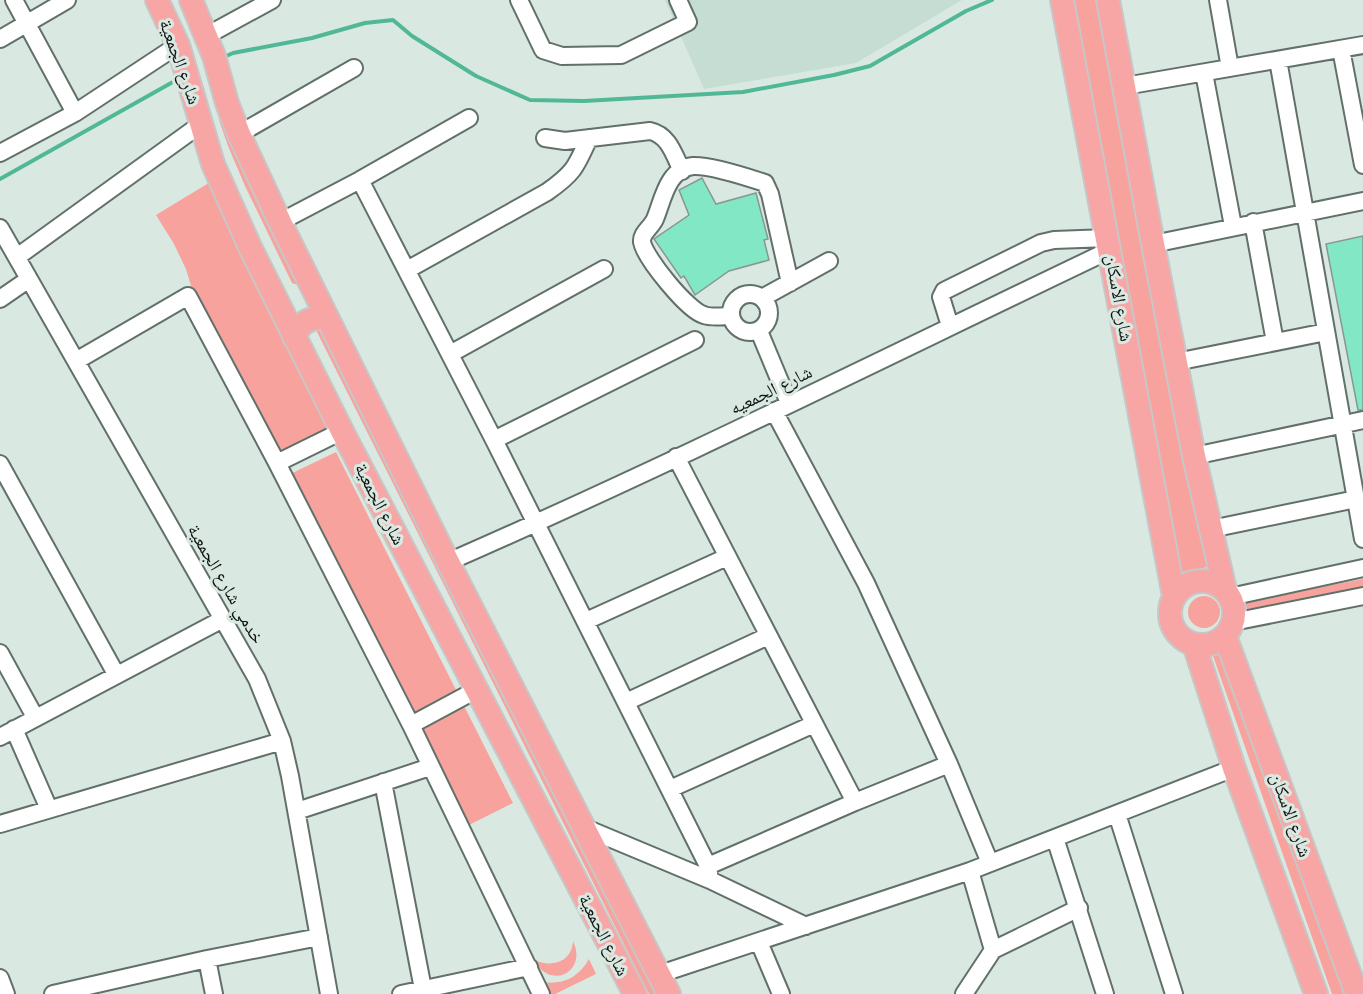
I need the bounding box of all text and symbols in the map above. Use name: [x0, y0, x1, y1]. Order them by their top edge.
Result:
street label: شارع الجمعية: [154, 16, 206, 107]
street label: شارع الاسكان: [1101, 253, 1138, 343]
street label: شارع الجمعيه: [726, 360, 816, 419]
street label: شارع الجمعية: [350, 459, 411, 549]
street label: خدمي شارع الجمعية: [180, 520, 270, 649]
street label: شارع الاسكان: [1266, 770, 1317, 860]
street label: شارع الجمعية: [574, 890, 635, 980]

